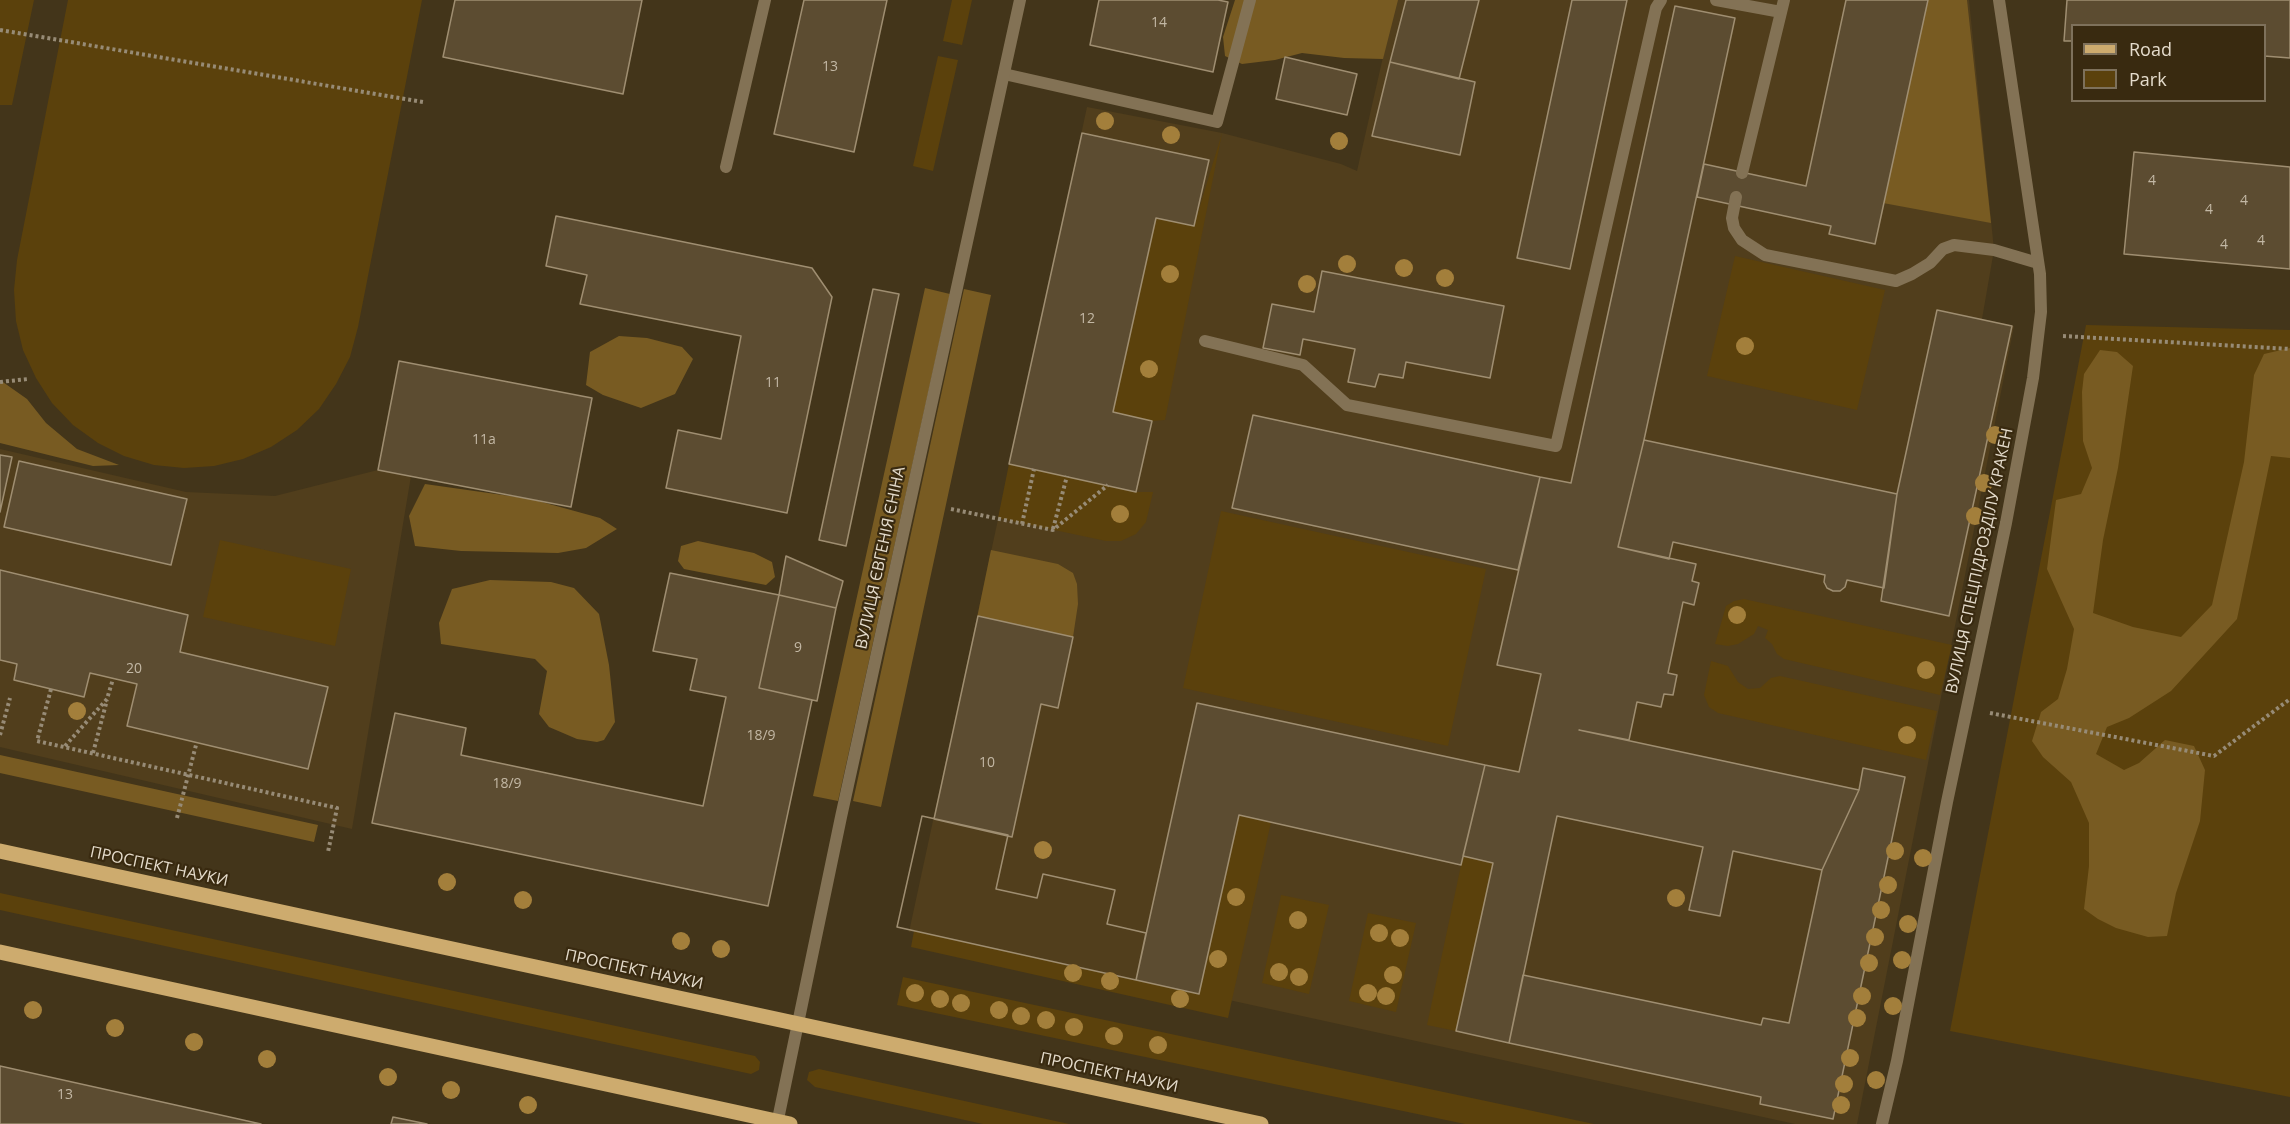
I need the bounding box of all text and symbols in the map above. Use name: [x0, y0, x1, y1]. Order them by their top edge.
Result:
house number: 14: [1151, 15, 1167, 31]
legend: [2071, 24, 2266, 102]
text: Road: [2129, 37, 2172, 61]
house number: 13: [822, 59, 838, 75]
text: Park: [2129, 67, 2167, 91]
house number: 4: [2148, 173, 2156, 189]
house number: 4: [2240, 193, 2248, 209]
house number: 4: [2205, 202, 2213, 218]
house number: 4: [2257, 233, 2265, 249]
house number: 4: [2220, 237, 2228, 253]
house number: 12: [1079, 311, 1095, 327]
house number: 11: [765, 375, 781, 391]
street label: ВУЛИЦЯ СПЕЦПІДРОЗДІЛУ КРАКЕН: [1942, 426, 2018, 696]
house number: 11а: [472, 432, 496, 448]
street label: ВУЛИЦЯ ЄВГЕНІЯ ЄНІНА: [852, 465, 910, 651]
house number: 9: [794, 640, 802, 656]
house number: 20: [126, 661, 142, 677]
house number: 18/9: [746, 728, 776, 744]
house number: 10: [979, 755, 995, 771]
house number: 18/9: [492, 776, 522, 792]
street label: ПРОСПЕКТ НАУКИ: [88, 843, 230, 891]
street label: ПРОСПЕКТ НАУКИ: [563, 946, 705, 994]
street label: ПРОСПЕКТ НАУКИ: [1038, 1049, 1180, 1097]
house number: 13: [57, 1087, 73, 1103]

